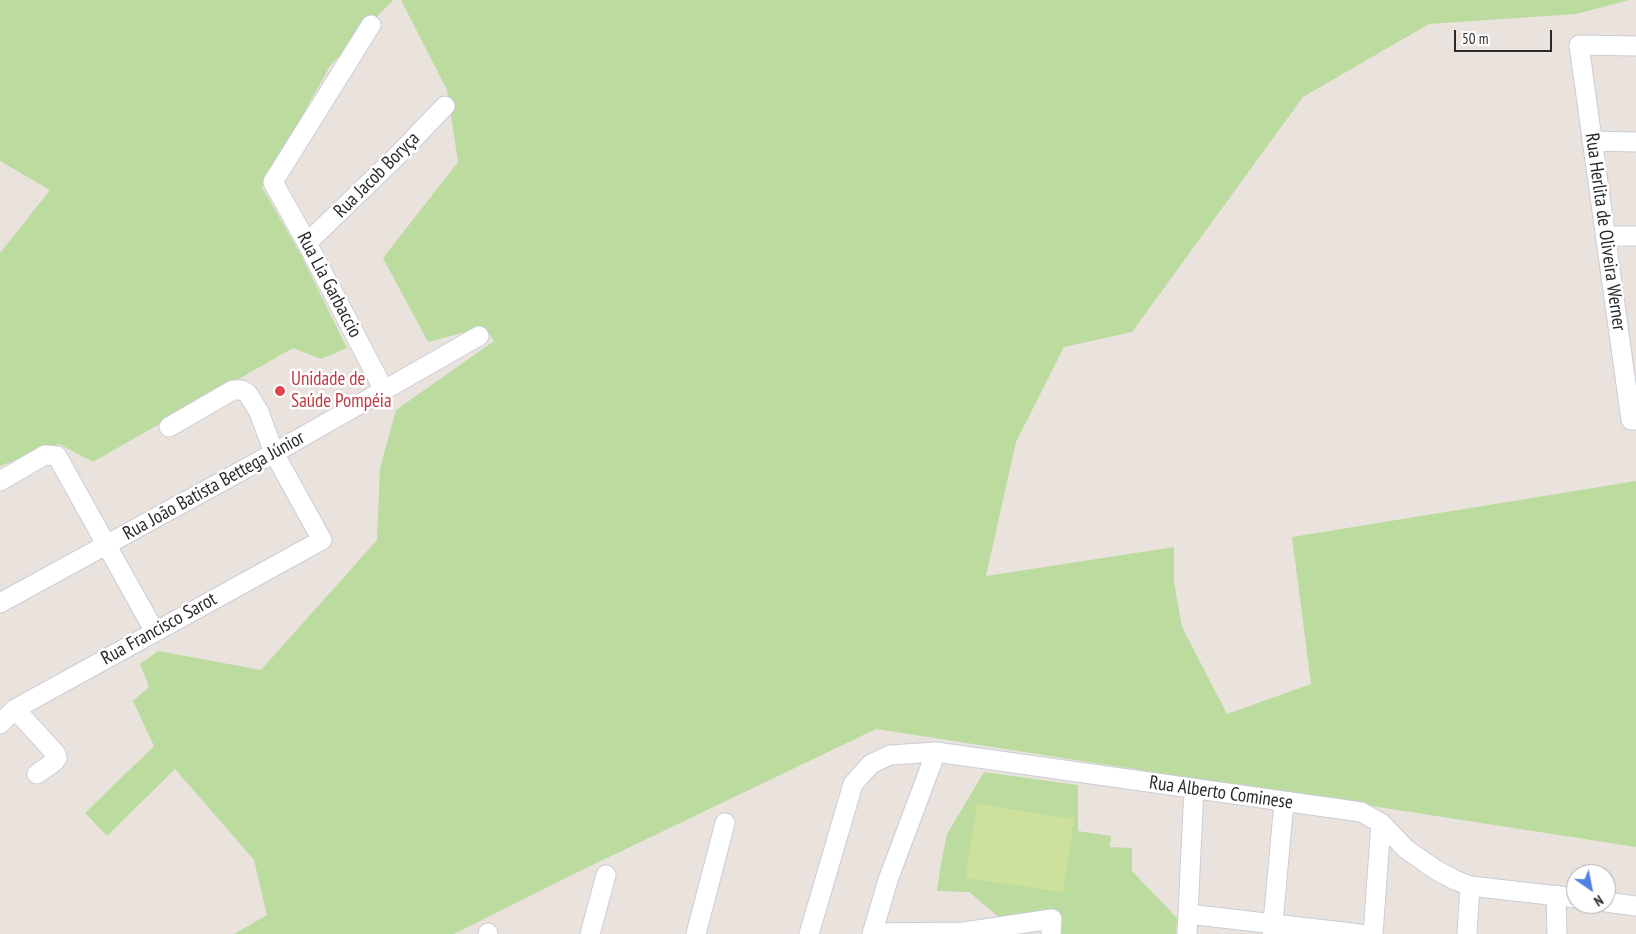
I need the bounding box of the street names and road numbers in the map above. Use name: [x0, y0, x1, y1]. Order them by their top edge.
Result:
street label: Rua Jacob Boryça: [329, 127, 425, 223]
street label: Rua Herlita de Oliveira Werner: [1580, 132, 1630, 332]
street label: Rua Lia Garbaccio: [292, 228, 366, 342]
street label: Rua João Batista Bettega Júnior: [119, 427, 309, 545]
street label: Rua Francisco Sarot: [97, 588, 221, 670]
street label: Rua Alberto Cominese: [1148, 772, 1294, 814]

